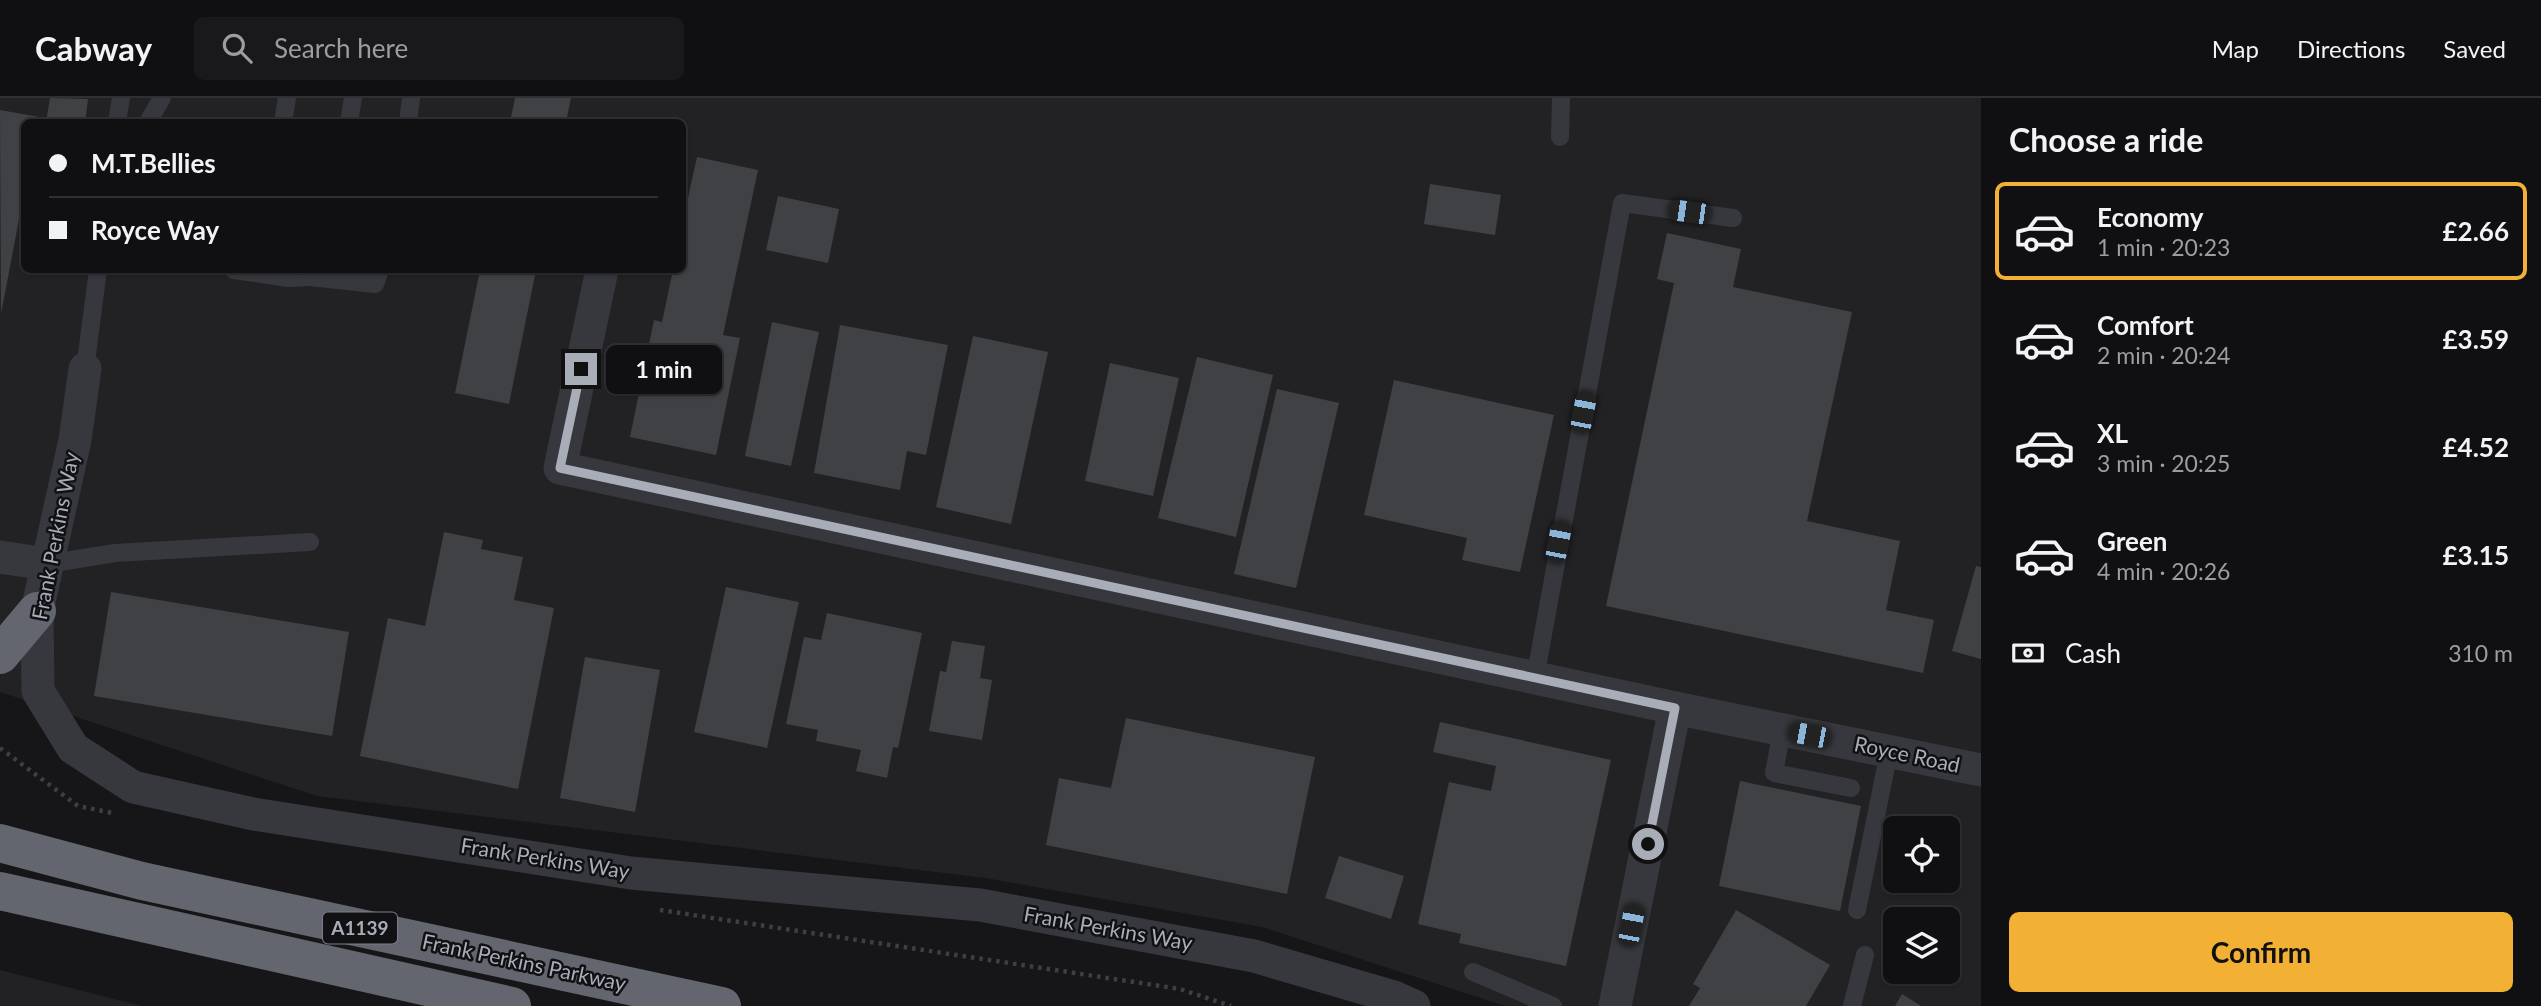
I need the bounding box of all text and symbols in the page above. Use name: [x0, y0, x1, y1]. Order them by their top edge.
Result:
search box: [194, 17, 684, 80]
text: Cabway: [35, 28, 152, 68]
icon: search: [218, 29, 256, 67]
text: Search here: [274, 32, 408, 64]
text: Map: [2212, 34, 2259, 63]
text: Directions: [2297, 34, 2405, 63]
text: Saved: [2443, 34, 2506, 63]
text: Choose a ride: [2009, 120, 2203, 159]
text: M.T.Bellies: [91, 147, 216, 179]
car: [1667, 199, 1712, 225]
icon: car: [2013, 200, 2076, 263]
text: Economy: [2097, 201, 2203, 233]
text: Royce Way: [91, 214, 219, 246]
text: £2.66: [2443, 215, 2509, 247]
text: 1 min · 20:23: [2097, 233, 2230, 261]
icon: car: [2013, 308, 2076, 371]
text: Comfort: [2097, 309, 2194, 341]
text: £3.59: [2443, 323, 2509, 355]
text: 2 min · 20:24: [2097, 341, 2230, 369]
callout: 1 min: [606, 344, 721, 394]
route end: [565, 353, 597, 385]
text: 1 min: [635, 355, 693, 383]
car: [1569, 389, 1598, 435]
icon: car: [2013, 416, 2076, 479]
text: XL: [2097, 417, 2128, 449]
text: £4.52: [2443, 431, 2509, 463]
street label: Frank Perkins Way: [26, 449, 83, 622]
text: 3 min · 20:25: [2097, 449, 2230, 477]
car: [1544, 519, 1573, 565]
icon: car: [2013, 524, 2076, 587]
text: Green: [2097, 525, 2167, 557]
text: £3.15: [2443, 539, 2509, 571]
text: 4 min · 20:26: [2097, 557, 2230, 585]
icon: cash: [2009, 634, 2047, 672]
text: Cash: [2065, 637, 2121, 669]
text: 310 m: [2448, 639, 2513, 667]
car: [1787, 721, 1832, 749]
street label: Royce Road: [1852, 730, 1962, 777]
map controls: [1883, 816, 1960, 984]
button: locate: [1883, 816, 1960, 893]
route start: [1632, 828, 1664, 860]
street label: Frank Perkins Way: [459, 832, 632, 883]
street label: Frank Perkins Way: [1022, 900, 1195, 955]
car: [1617, 902, 1646, 948]
button: layers: [1883, 907, 1960, 984]
road number: A1139: [323, 912, 397, 944]
button: Confirm: [2009, 912, 2513, 992]
street label: Frank Perkins Parkway: [420, 928, 629, 995]

